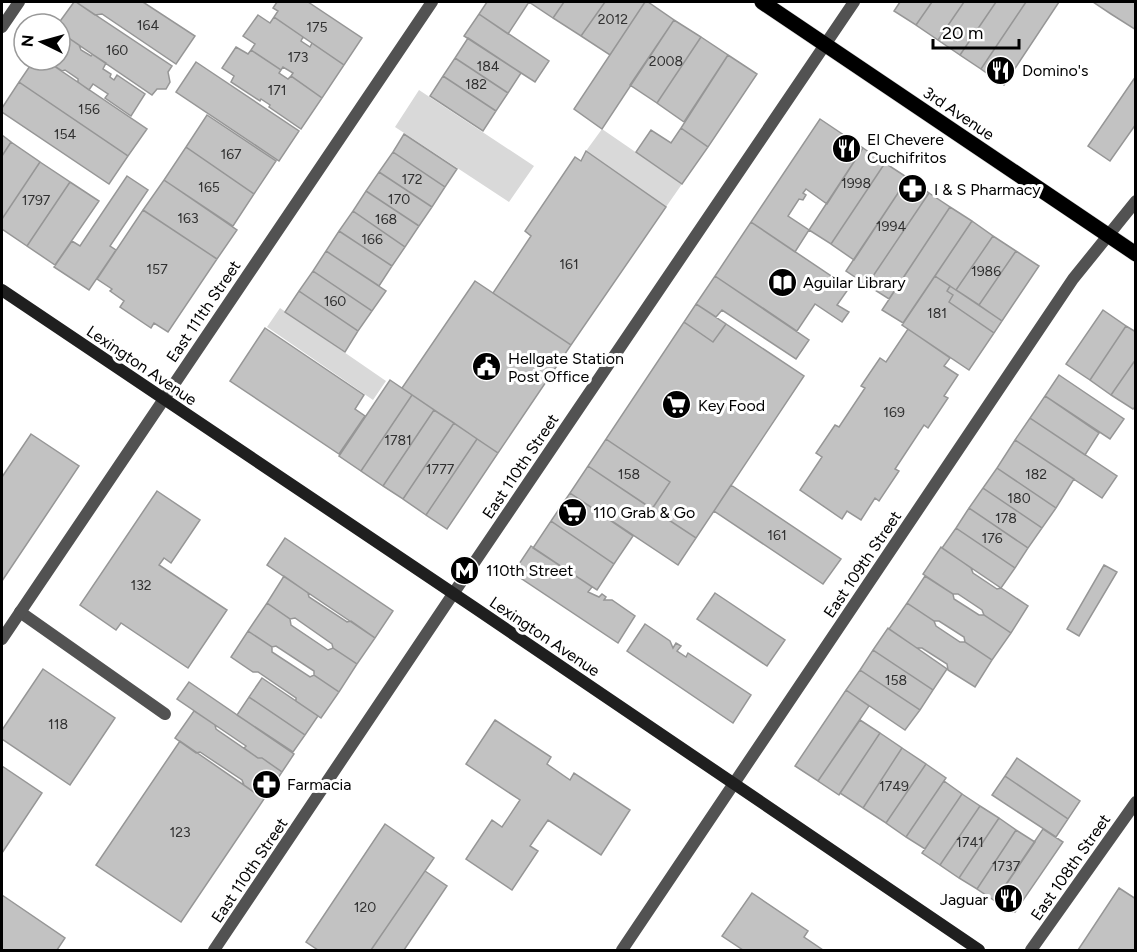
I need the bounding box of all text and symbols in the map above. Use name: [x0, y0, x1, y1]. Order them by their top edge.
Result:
house number: 2012: [598, 11, 628, 28]
north arrow: [12, 12, 72, 72]
scale bar: [933, 12, 1018, 50]
house number: 164: [137, 17, 160, 34]
house number: 175: [306, 19, 328, 36]
text: 20 m: [942, 22, 983, 44]
text: N: [18, 34, 38, 48]
house number: 160: [106, 42, 128, 59]
house number: 173: [288, 49, 308, 66]
house number: 2008: [649, 53, 683, 70]
restaurant icon: Domino's: [985, 54, 1017, 86]
house number: 184: [476, 58, 500, 75]
place label: Domino's: [1022, 61, 1088, 80]
house number: 182: [465, 76, 487, 93]
house number: 171: [267, 82, 287, 99]
street label: 3rd Avenue: [920, 83, 998, 144]
house number: 156: [78, 101, 100, 118]
house number: 154: [54, 126, 77, 143]
place label: El Chevere Cuchifritos: [867, 130, 947, 167]
restaurant icon: El Chevere Cuchifritos: [830, 132, 862, 164]
house number: 167: [220, 146, 242, 163]
house number: 172: [401, 171, 423, 188]
pharmacy icon: I & S Pharmacy: [897, 173, 929, 205]
house number: 1998: [841, 175, 871, 192]
house number: 165: [198, 179, 220, 196]
place label: I & S Pharmacy: [934, 180, 1041, 199]
house number: 170: [388, 191, 410, 208]
house number: 1797: [22, 192, 51, 209]
house number: 163: [177, 210, 199, 227]
house number: 168: [375, 211, 397, 228]
house number: 1994: [876, 218, 906, 235]
house number: 166: [361, 231, 383, 248]
house number: 161: [559, 256, 579, 273]
street label: East 111th Street: [162, 257, 244, 366]
house number: 157: [146, 261, 168, 278]
house number: 1986: [971, 263, 1001, 280]
library icon: Aguilar Library: [766, 266, 798, 298]
place label: Aguilar Library: [803, 273, 906, 292]
house number: 160: [324, 293, 346, 310]
house number: 181: [927, 305, 947, 322]
street label: Lexington Avenue: [83, 322, 201, 409]
place label: Hellgate Station Post Office: [508, 349, 624, 386]
public building icon: Hellgate Station Post Office: [471, 351, 503, 383]
supermarket icon: Key Food: [661, 389, 693, 421]
place label: Key Food: [698, 396, 765, 415]
house number: 169: [883, 404, 905, 421]
street label: East 110th Street: [478, 410, 562, 522]
house number: 1781: [384, 432, 412, 449]
house number: 1777: [426, 461, 455, 478]
house number: 158: [618, 466, 640, 483]
house number: 182: [1025, 466, 1047, 483]
house number: 180: [1007, 490, 1031, 507]
supermarket icon: 110 Grab & Go: [556, 496, 588, 528]
place label: 110 Grab & Go: [593, 503, 695, 522]
street label: East 109th Street: [820, 507, 905, 621]
house number: 178: [995, 510, 1017, 527]
house number: 161: [767, 527, 787, 544]
house number: 176: [981, 530, 1003, 547]
metro station icon: 110th Street: [449, 554, 481, 586]
place label: 110th Street: [486, 561, 573, 580]
house number: 132: [130, 577, 152, 594]
street label: Lexington Avenue: [486, 593, 604, 680]
house number: 158: [885, 672, 907, 689]
house number: 118: [48, 716, 68, 733]
pharmacy icon: Farmacia: [250, 768, 282, 800]
place label: Farmacia: [287, 775, 351, 794]
house number: 1749: [879, 778, 909, 795]
street label: East 108th Street: [1027, 810, 1114, 924]
street label: East 110th Street: [207, 814, 291, 926]
house number: 123: [169, 824, 191, 841]
house number: 1741: [956, 834, 984, 851]
house number: 1737: [992, 858, 1021, 875]
restaurant icon: Jaguar: [993, 883, 1025, 915]
place label: Jaguar: [940, 890, 989, 909]
house number: 120: [354, 899, 376, 916]

